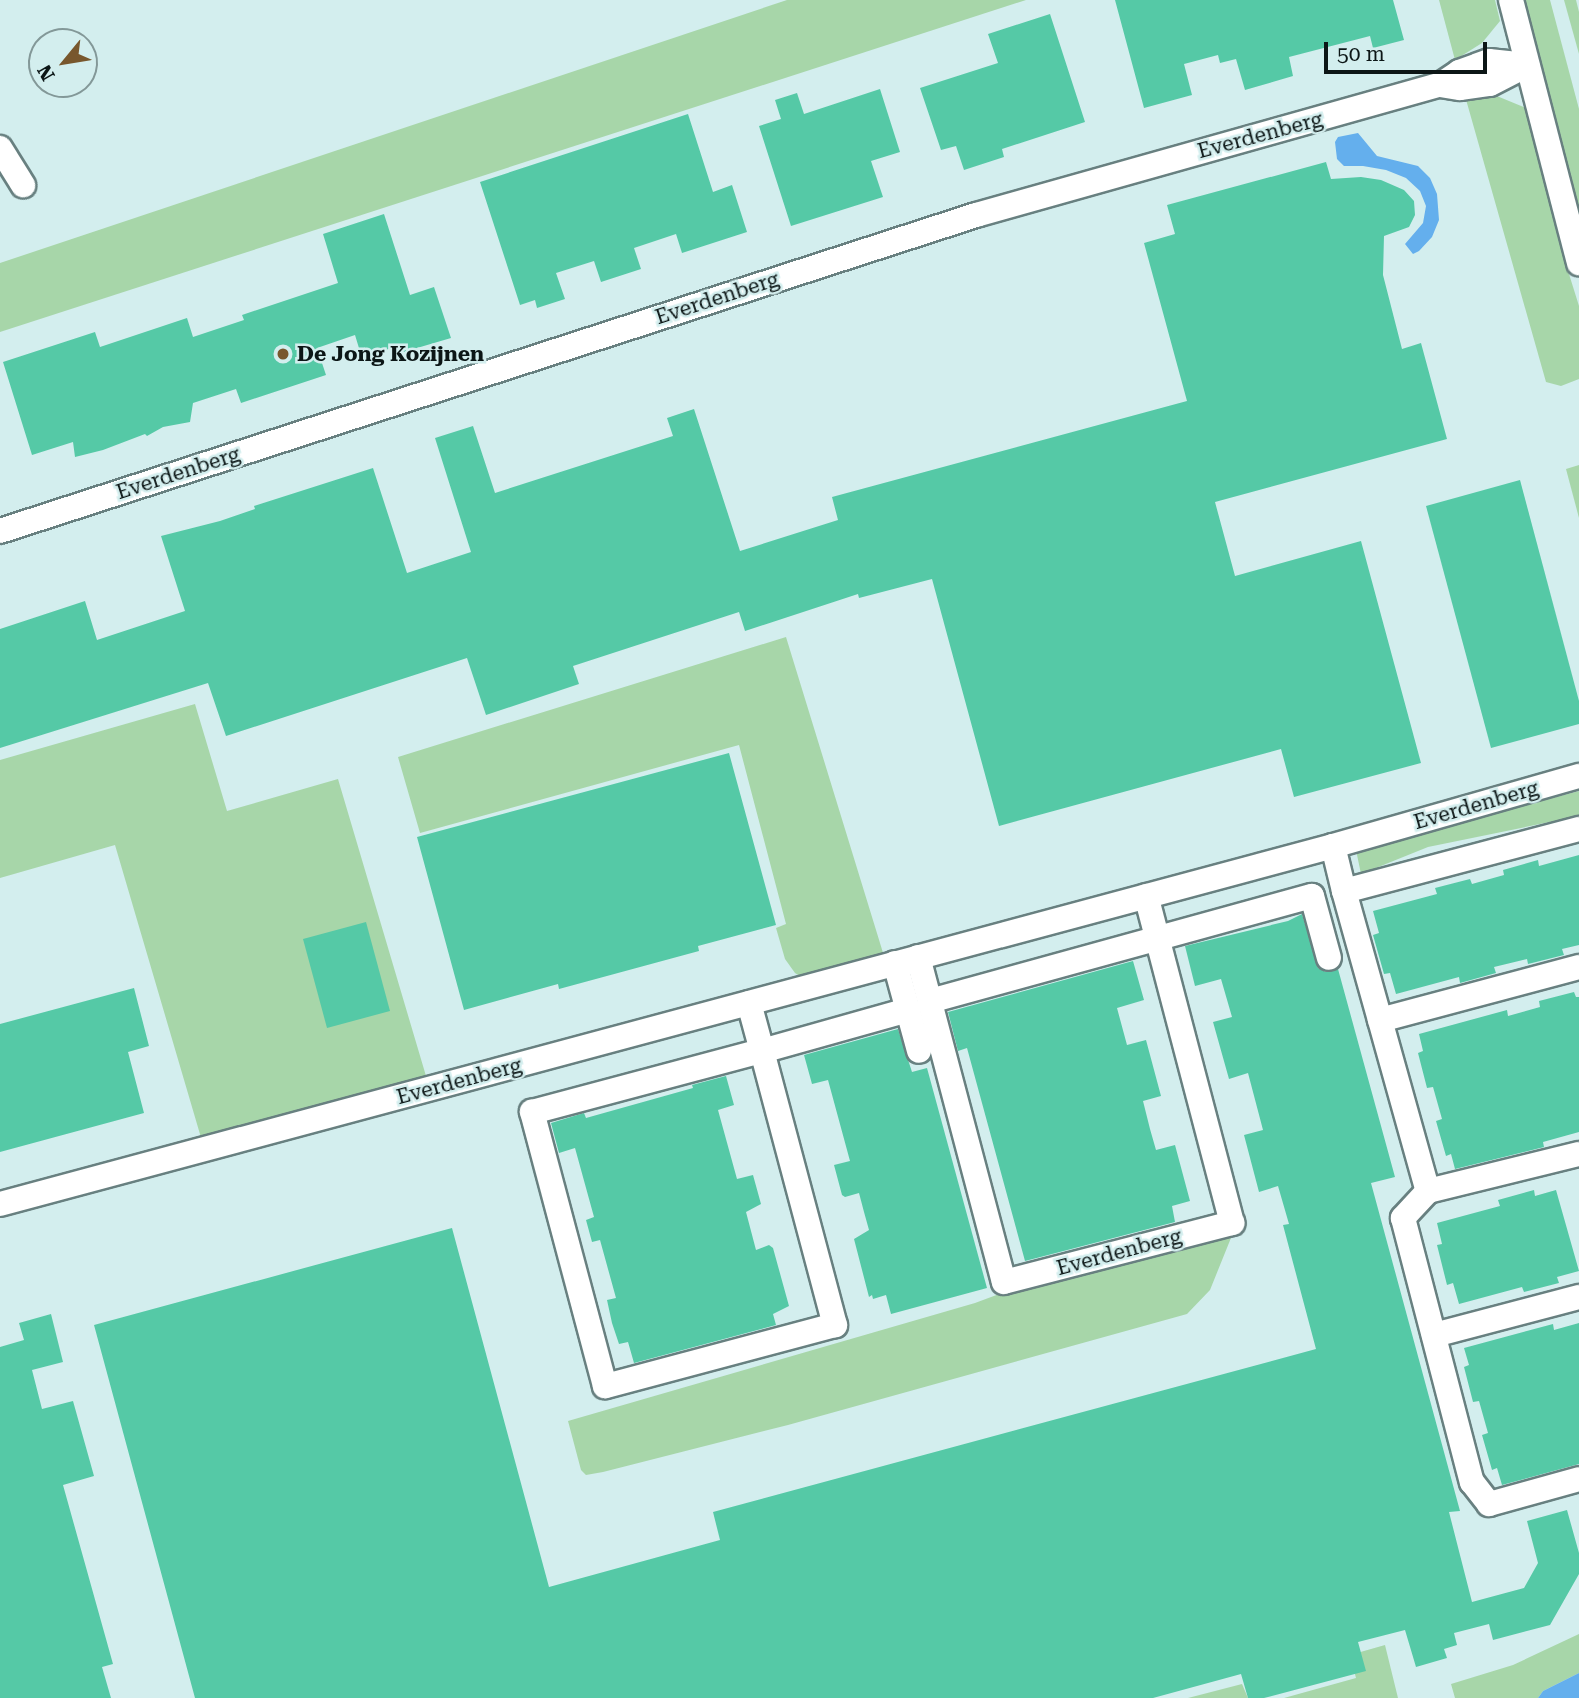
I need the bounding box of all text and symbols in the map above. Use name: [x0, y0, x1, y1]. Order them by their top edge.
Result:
north arrow: [28, 28, 98, 98]
scale bar: [1327, 28, 1490, 72]
text: 50 m: [1337, 42, 1385, 66]
text: N: [32, 61, 60, 85]
street label: Everdenberg: [1195, 106, 1325, 164]
street label: Everdenberg: [652, 266, 782, 330]
place label: De Jong Kozijnen: [297, 341, 484, 367]
marker: De Jong Kozijnen: [275, 346, 291, 362]
street label: Everdenberg: [113, 441, 243, 505]
street label: Everdenberg: [1411, 775, 1541, 835]
street label: Everdenberg: [394, 1052, 524, 1110]
street label: Everdenberg: [1054, 1223, 1184, 1281]

